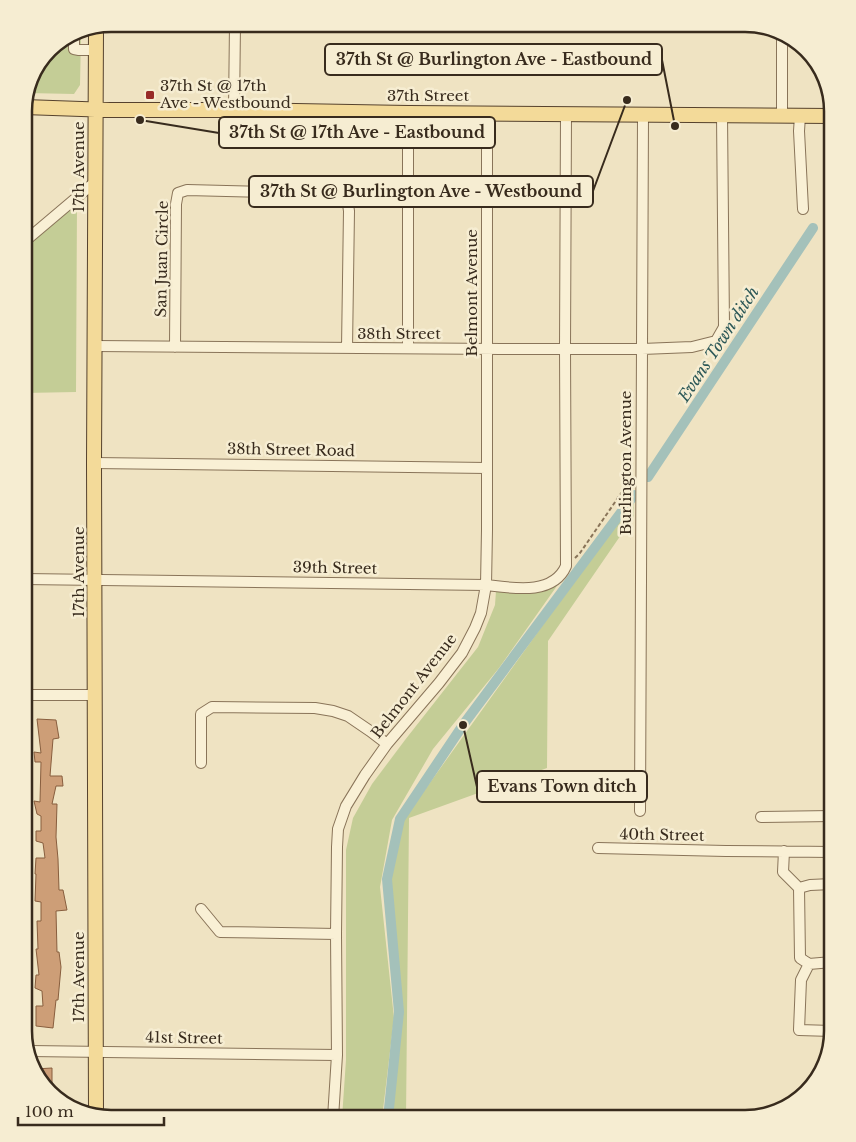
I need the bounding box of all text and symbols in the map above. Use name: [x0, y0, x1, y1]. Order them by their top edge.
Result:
callout: 37th St @ Burlington Ave - Eastbound: [325, 44, 662, 75]
text: 37th St @ Burlington Ave - Eastbound: [336, 49, 652, 69]
place label: 37th St @ 17th Ave - Westbound: [159, 76, 291, 112]
street label: 37th Street: [387, 86, 469, 105]
marker: 37th St @ 17th Ave - Westbound: [144, 89, 156, 101]
callout: 37th St @ 17th Ave - Eastbound: [219, 117, 495, 148]
street label: 17th Avenue: [69, 121, 88, 213]
text: 37th St @ 17th Ave - Eastbound: [229, 122, 485, 142]
callout: 37th St @ Burlington Ave - Westbound: [249, 176, 593, 207]
text: 37th St @ Burlington Ave - Westbound: [260, 181, 582, 201]
street label: San Juan Circle: [151, 200, 172, 318]
street label: Belmont Avenue: [462, 229, 481, 357]
water label: Evans Town ditch: [673, 283, 763, 406]
street label: 38th Street: [357, 324, 441, 343]
street label: Burlington Avenue: [616, 391, 635, 535]
street label: 38th Street Road: [227, 439, 355, 460]
street label: 17th Avenue: [69, 526, 88, 618]
street label: 39th Street: [293, 557, 378, 578]
street label: Belmont Avenue: [367, 630, 460, 742]
callout: Evans Town ditch: [477, 771, 647, 802]
text: Evans Town ditch: [487, 776, 637, 796]
street label: 40th Street: [619, 824, 705, 845]
street label: 17th Avenue: [69, 931, 88, 1023]
street label: 41st Street: [145, 1027, 223, 1048]
scale bar: [18, 1094, 164, 1126]
text: 100 m: [25, 1102, 74, 1121]

